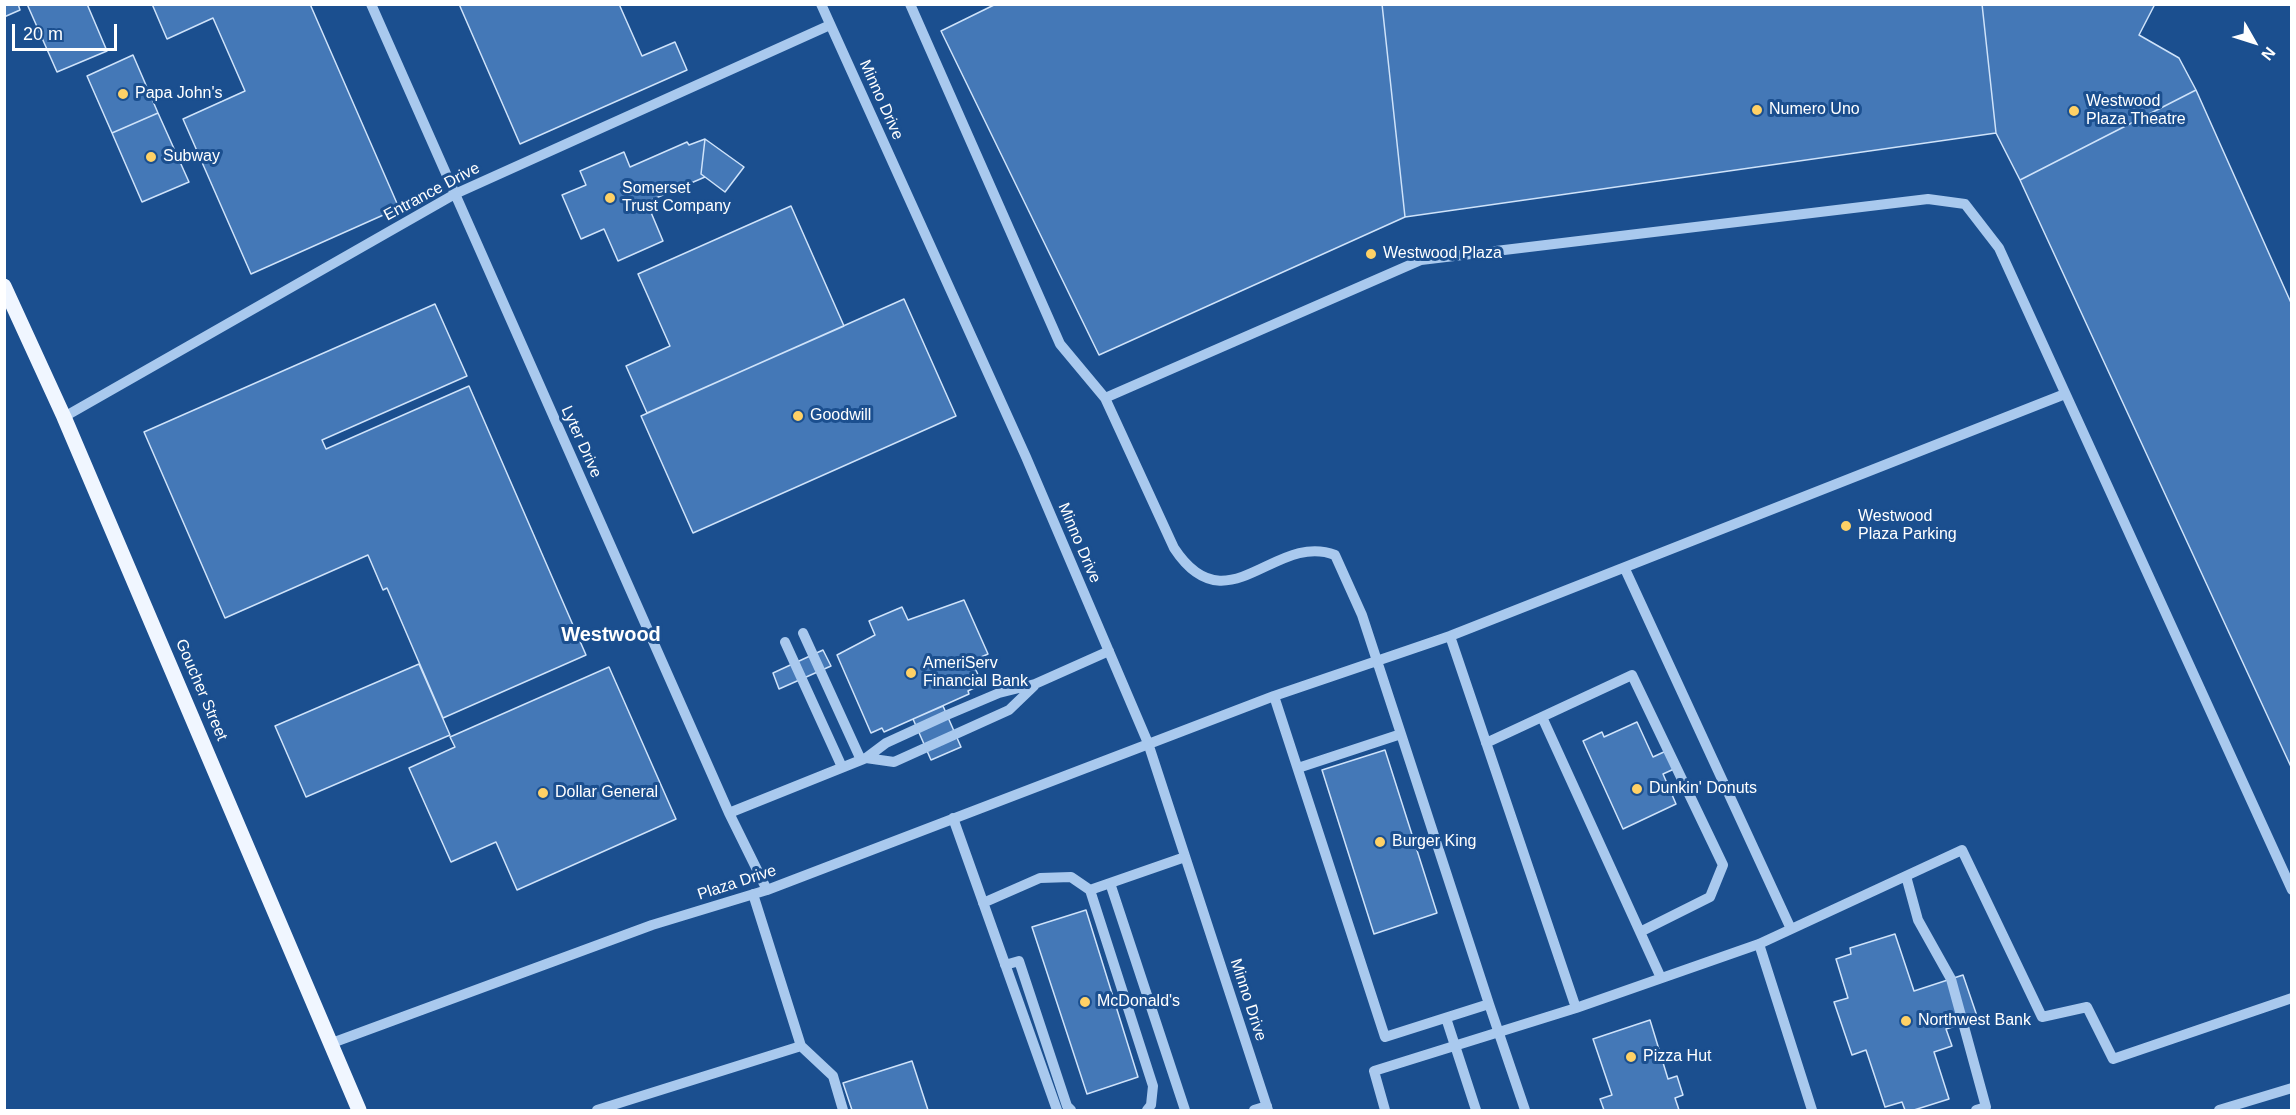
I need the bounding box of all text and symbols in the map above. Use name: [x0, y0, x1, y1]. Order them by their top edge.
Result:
scale bar: [15, 12, 120, 50]
north arrow: [2224, 12, 2284, 72]
text: 20 m: [23, 24, 63, 44]
text: N: [2258, 44, 2279, 63]
street label: Minno Drive: [855, 57, 907, 143]
place label: Papa John's: [135, 84, 223, 104]
marker: Papa John's: [116, 87, 130, 101]
place label: Westwood Plaza Theatre: [2086, 92, 2186, 130]
place label: Numero Uno: [1769, 100, 1860, 120]
marker: Numero Uno: [1750, 103, 1764, 117]
marker: Westwood Plaza Theatre: [2067, 104, 2081, 118]
place label: Subway: [163, 147, 220, 167]
marker: Subway: [144, 150, 158, 164]
street label: Entrance Drive: [381, 159, 483, 225]
place label: Somerset Trust Company: [622, 179, 731, 217]
marker: Somerset Trust Company: [603, 191, 617, 205]
place label: Westwood Plaza: [1383, 244, 1502, 264]
marker: Westwood Plaza: [1364, 247, 1378, 261]
street label: Lyter Drive: [557, 403, 605, 481]
place label: Goodwill: [810, 406, 871, 426]
marker: Goodwill: [791, 409, 805, 423]
street label: Minno Drive: [1053, 500, 1105, 586]
place label: Westwood Plaza Parking: [1858, 507, 1957, 545]
marker: Westwood Plaza Parking: [1839, 519, 1853, 533]
district label: Westwood: [561, 623, 661, 647]
street label: Goucher Street: [171, 636, 231, 744]
place label: AmeriServ Financial Bank: [923, 654, 1028, 692]
marker: AmeriServ Financial Bank: [904, 666, 918, 680]
place label: Dunkin' Donuts: [1649, 779, 1757, 799]
marker: Dunkin' Donuts: [1630, 782, 1644, 796]
place label: Dollar General: [555, 783, 658, 803]
marker: Dollar General: [536, 786, 550, 800]
place label: Burger King: [1392, 832, 1476, 852]
marker: Burger King: [1373, 835, 1387, 849]
street label: Plaza Drive: [695, 861, 779, 905]
street label: Minno Drive: [1226, 956, 1270, 1044]
place label: McDonald's: [1097, 992, 1180, 1012]
marker: McDonald's: [1078, 995, 1092, 1009]
place label: Northwest Bank: [1918, 1011, 2031, 1031]
marker: Northwest Bank: [1899, 1014, 1913, 1028]
place label: Pizza Hut: [1643, 1047, 1711, 1067]
marker: Pizza Hut: [1624, 1050, 1638, 1064]

